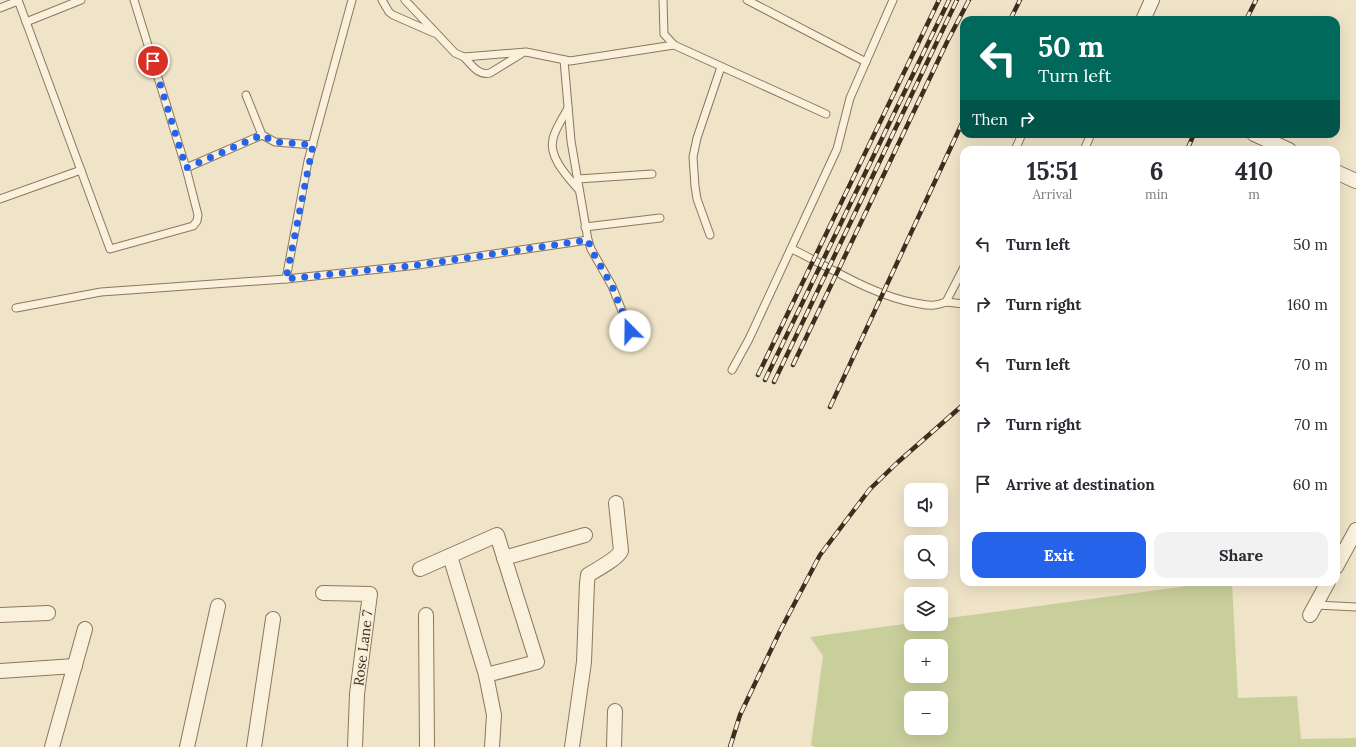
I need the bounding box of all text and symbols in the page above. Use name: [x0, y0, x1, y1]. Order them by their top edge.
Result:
text: 50 m: [1038, 29, 1104, 65]
icon: left: [972, 32, 1024, 84]
pin: [136, 44, 170, 78]
icon: arrive: [142, 50, 164, 72]
text: Turn left: [1038, 64, 1111, 87]
icon: right: [1016, 108, 1038, 130]
text: Then: [972, 110, 1008, 129]
text: 15:51: [1027, 156, 1078, 187]
text: 6: [1150, 156, 1164, 187]
text: 410: [1235, 156, 1273, 187]
text: Arrival: [1033, 186, 1072, 203]
text: min: [1145, 186, 1168, 203]
text: m: [1248, 186, 1260, 203]
icon: left: [972, 233, 994, 255]
text: Turn left: [1006, 235, 1070, 254]
text: 50 m: [1293, 235, 1328, 254]
icon: right: [972, 293, 994, 315]
text: Turn right: [1006, 295, 1082, 314]
text: 160 m: [1287, 295, 1328, 314]
position arrow: [609, 310, 651, 352]
icon: left: [972, 353, 994, 375]
text: Turn left: [1006, 355, 1070, 374]
text: 70 m: [1294, 355, 1328, 374]
icon: right: [972, 413, 994, 435]
text: Turn right: [1006, 415, 1082, 434]
text: 70 m: [1294, 415, 1328, 434]
icon: arrive: [972, 473, 994, 495]
text: Arrive at destination: [1006, 475, 1155, 494]
text: 60 m: [1293, 475, 1328, 494]
map controls: [904, 483, 948, 735]
button: sound: [904, 483, 948, 527]
button: Exit: [972, 532, 1146, 578]
button: Share: [1154, 532, 1328, 578]
button: search: [904, 535, 948, 579]
button: layers: [904, 587, 948, 631]
street label: Rose Lane 7: [349, 608, 377, 687]
button: +: [904, 639, 948, 683]
button: −: [904, 691, 948, 735]

